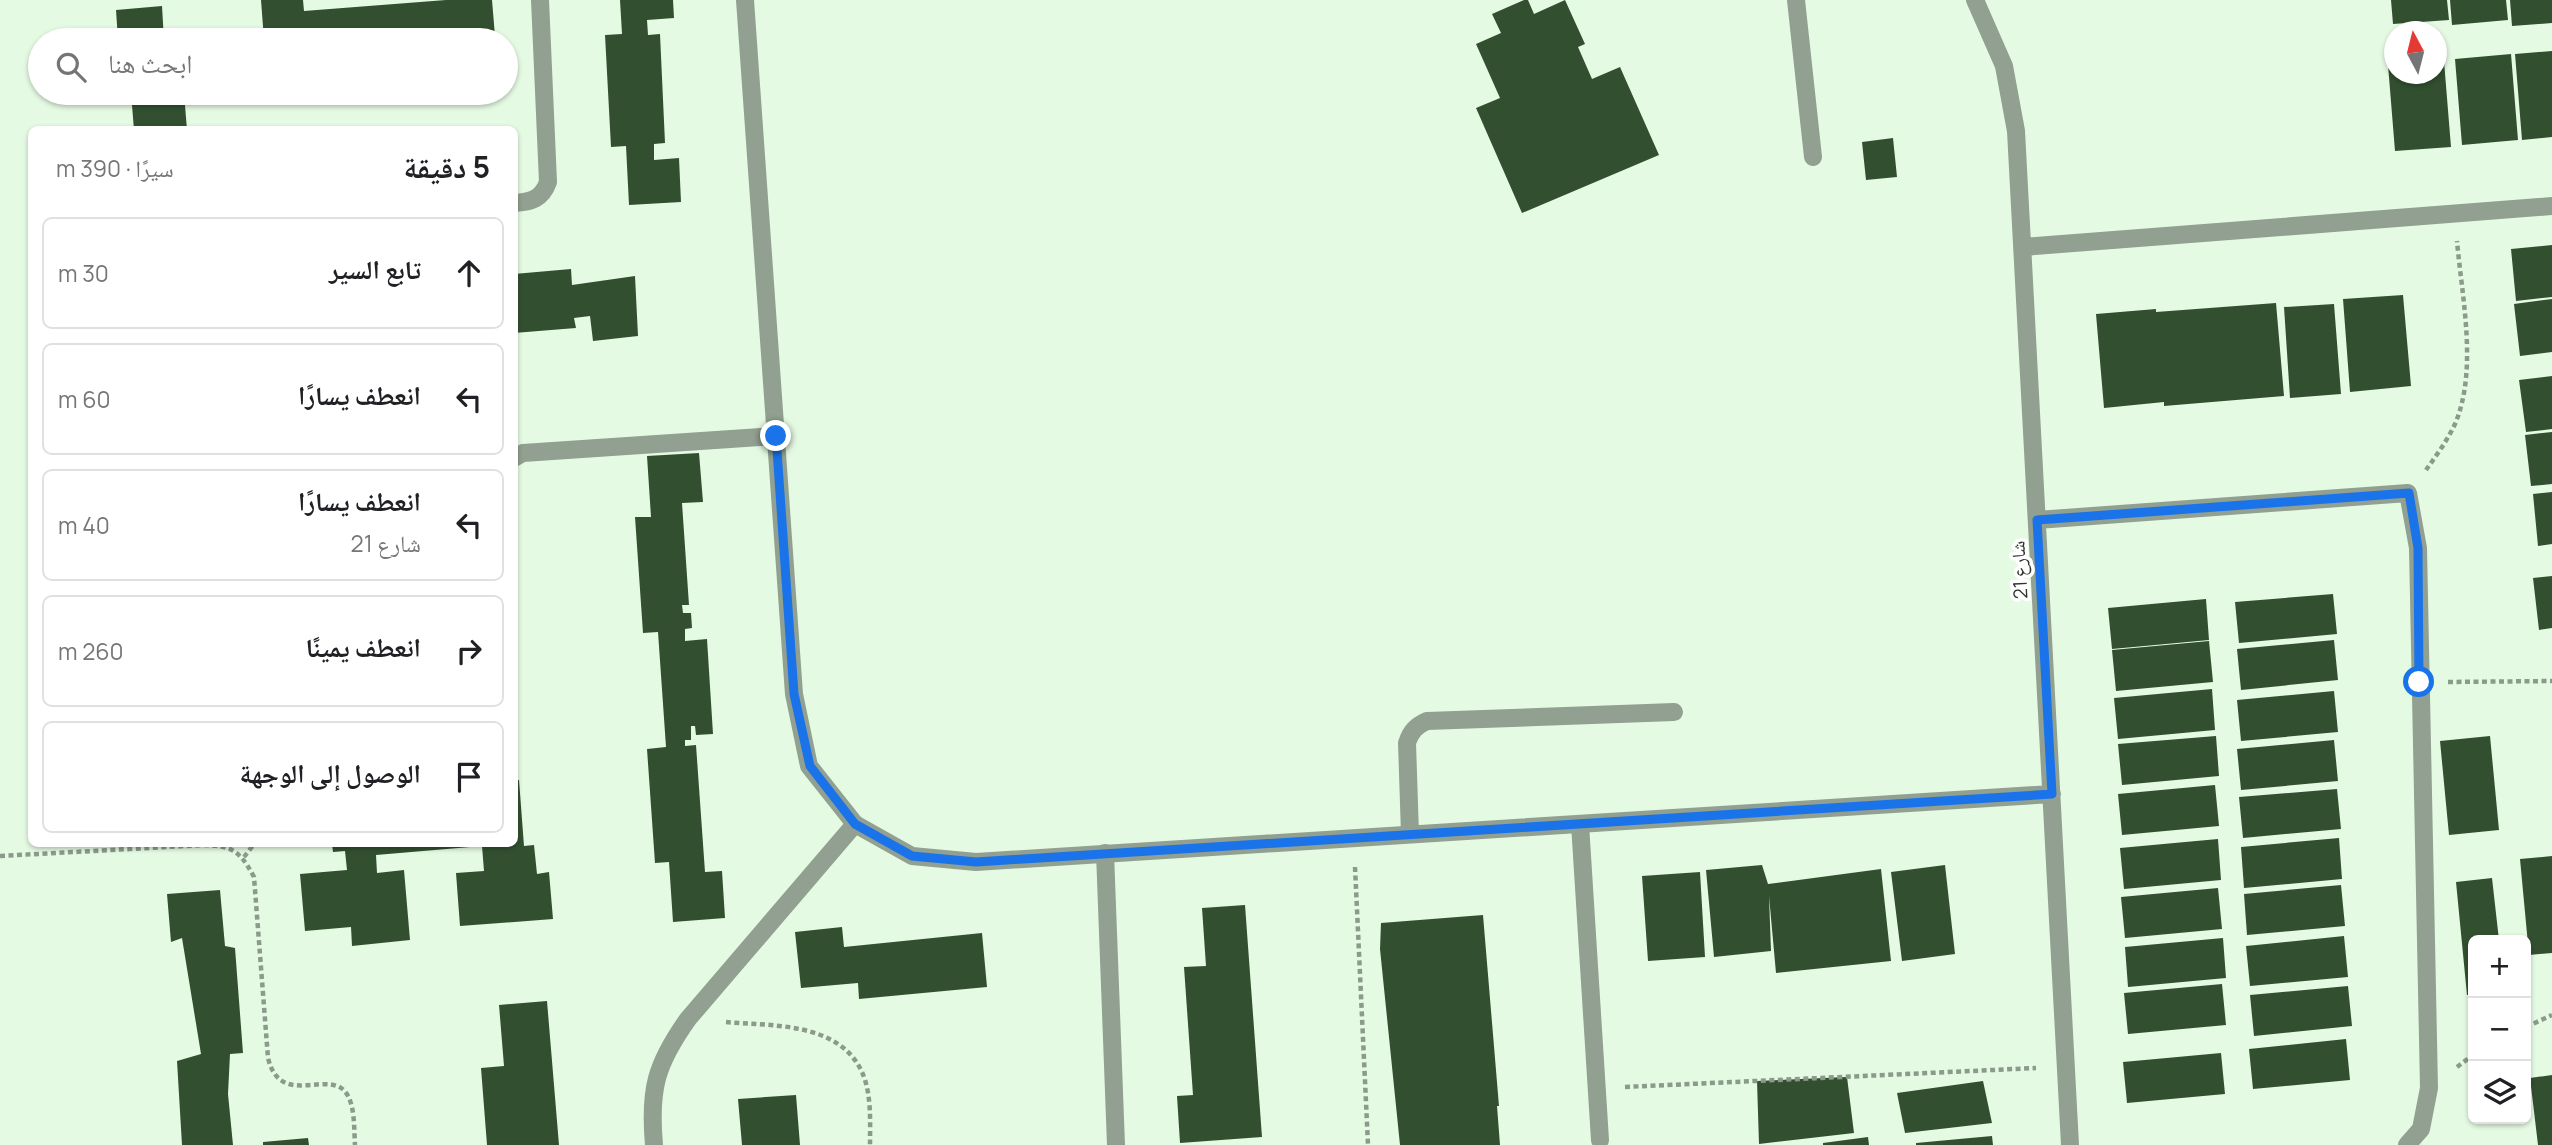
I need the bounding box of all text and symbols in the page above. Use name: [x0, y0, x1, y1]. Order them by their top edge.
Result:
north arrow: [2384, 21, 2447, 84]
search box: [28, 28, 518, 105]
text: ابحث هنا: [108, 45, 192, 81]
icon: search: [52, 48, 90, 86]
text: 5 دقيقة: [403, 146, 490, 187]
text: سيرًا · 390 m: [56, 152, 174, 184]
text: تابع السير: [329, 251, 421, 287]
icon: ahead: [450, 254, 488, 292]
text: 30 m: [58, 257, 109, 289]
text: انعطف يسارًا: [298, 377, 421, 413]
icon: left: [450, 380, 488, 418]
text: 60 m: [58, 383, 110, 415]
route end: [760, 420, 791, 451]
text: انعطف يسارًا: [298, 483, 421, 519]
icon: left: [450, 506, 488, 544]
text: 40 m: [58, 509, 110, 541]
text: شارع 21: [351, 527, 421, 559]
street label: شارع 21: [2004, 540, 2034, 600]
text: انعطف يمينًا: [306, 629, 421, 665]
icon: right: [450, 632, 488, 670]
text: 260 m: [58, 635, 124, 667]
route start: [2403, 666, 2434, 697]
text: الوصول إلى الوجهة: [240, 755, 421, 791]
icon: arrive: [450, 758, 488, 796]
map controls: [2468, 935, 2531, 1124]
button: +: [2468, 935, 2531, 998]
button: −: [2468, 998, 2531, 1061]
button: layers: [2468, 1061, 2531, 1124]

